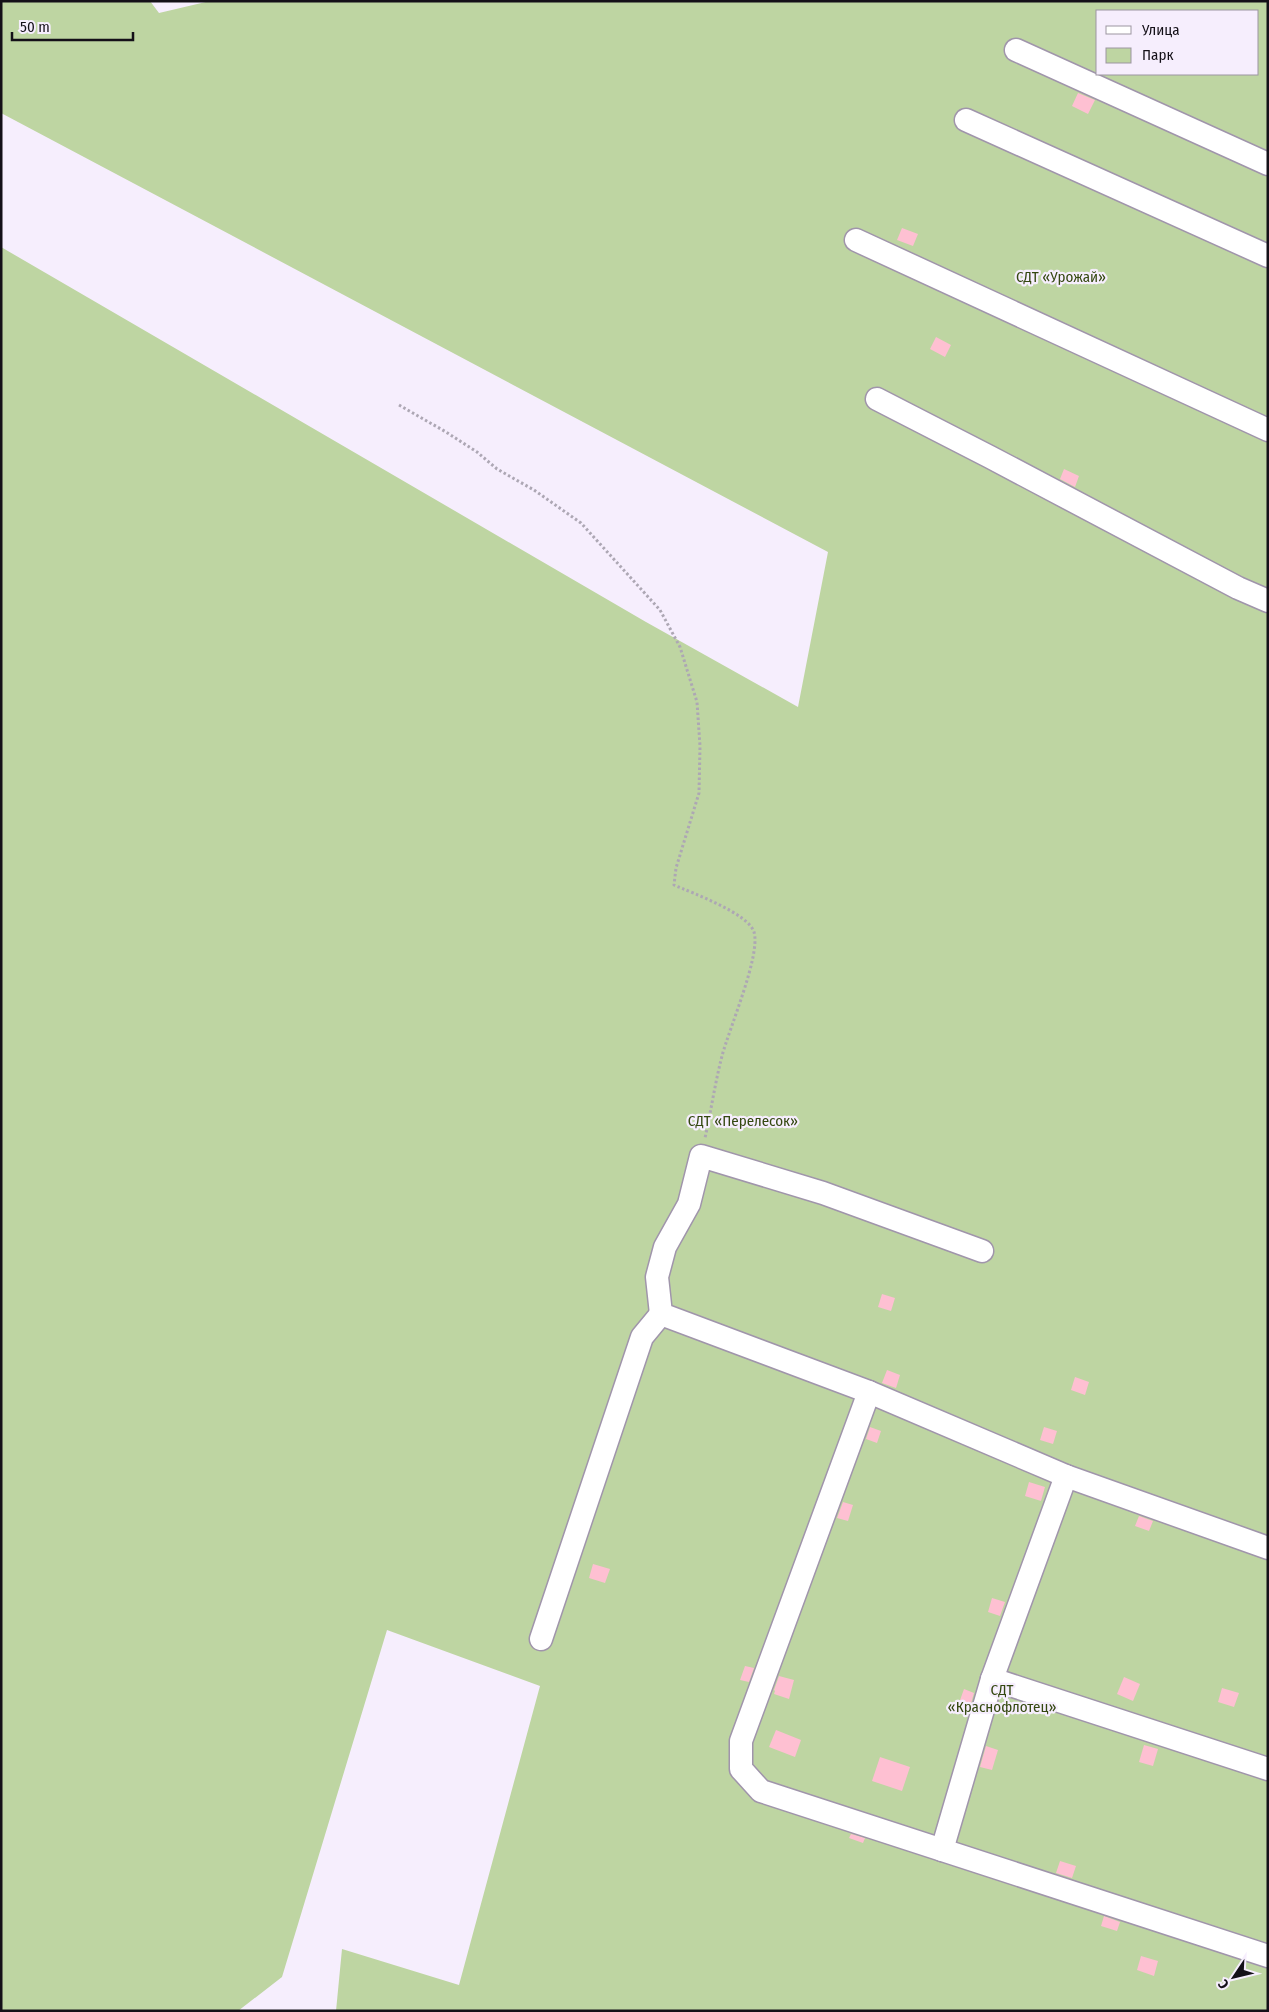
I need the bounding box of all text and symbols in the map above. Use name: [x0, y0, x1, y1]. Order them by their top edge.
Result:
scale bar: [12, 10, 134, 42]
legend: [1096, 10, 1259, 75]
text: 50 m: [20, 18, 50, 36]
text: Улица: [1141, 21, 1180, 39]
text: Парк: [1142, 46, 1173, 64]
park label: СДТ «Урожай»: [1016, 268, 1106, 286]
park label: СДТ «Перелесок»: [688, 1112, 798, 1130]
park label: СДТ «Краснофлотец»: [948, 1681, 1056, 1716]
north arrow: [1209, 1952, 1259, 2002]
text: С: [1214, 1976, 1233, 1992]

